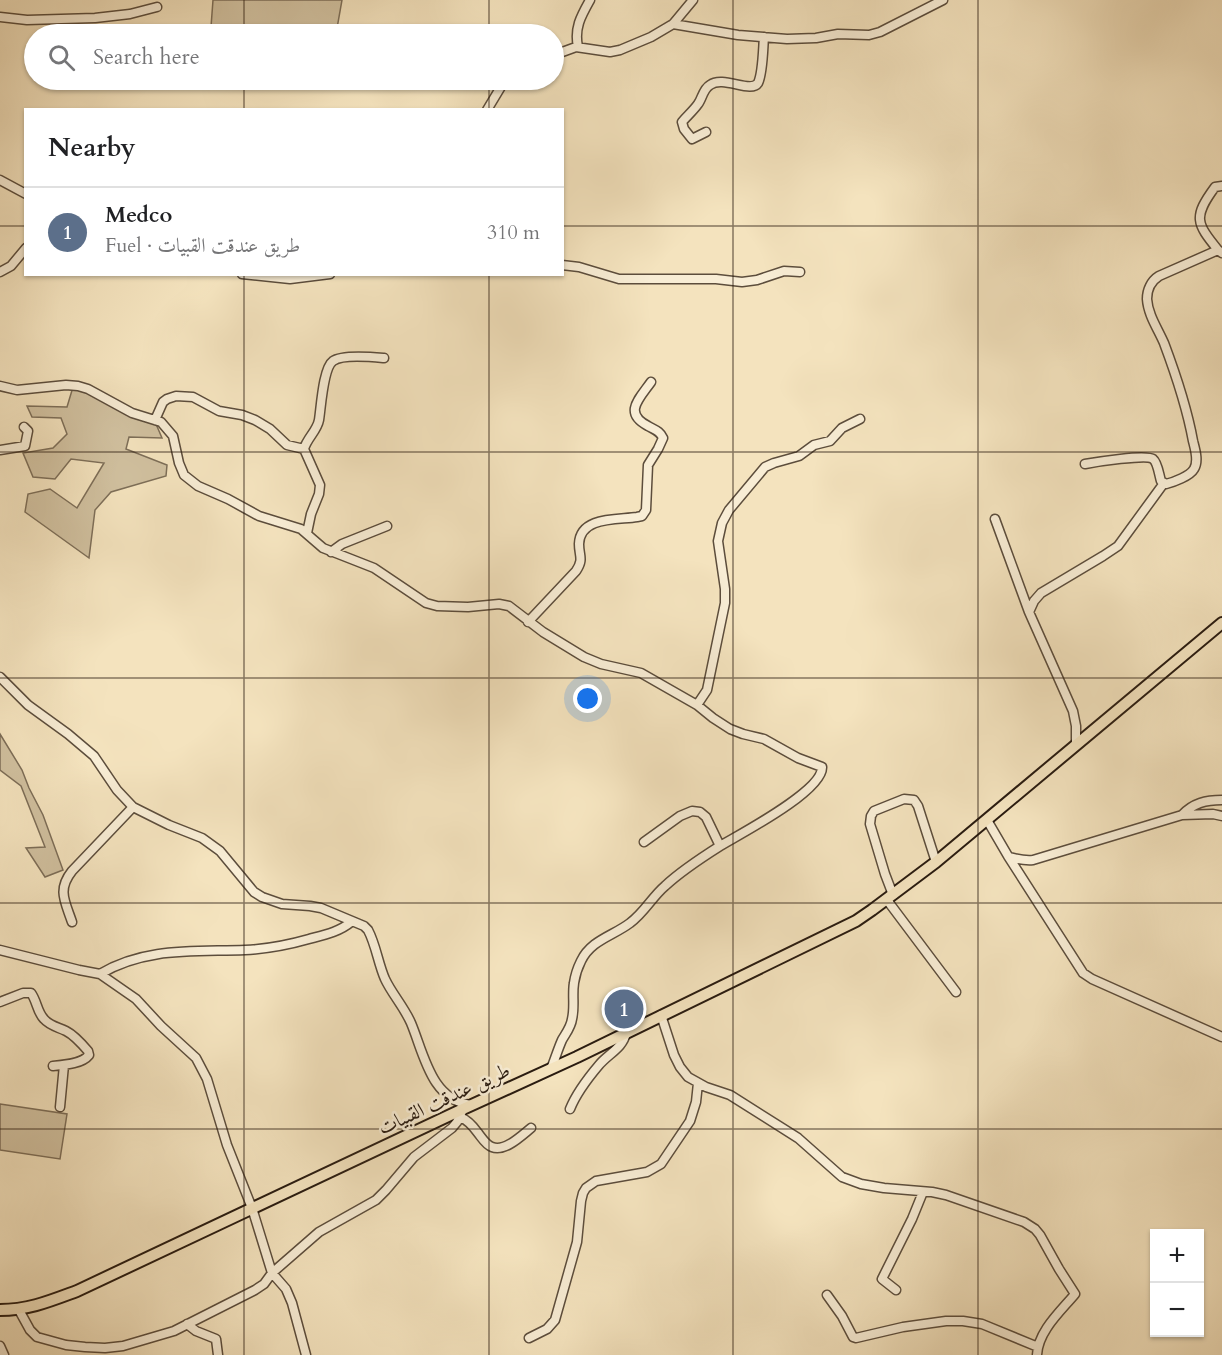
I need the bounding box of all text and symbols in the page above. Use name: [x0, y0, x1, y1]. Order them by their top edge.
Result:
search box: [24, 24, 564, 90]
icon: search: [45, 41, 78, 74]
text: Search here: [93, 42, 200, 72]
text: Nearby: [48, 130, 136, 165]
text: Medco: [105, 200, 172, 230]
text: 1: [62, 219, 73, 246]
text: 310 m: [487, 219, 540, 246]
text: Fuel · طريق عندقت القبيات: [105, 232, 300, 259]
your location: [573, 684, 602, 713]
pin: 1: [604, 986, 644, 1032]
street label: طريق عندقت القبيات: [374, 1057, 514, 1141]
map controls: [1150, 1229, 1204, 1337]
button: +: [1150, 1229, 1204, 1283]
button: −: [1150, 1283, 1204, 1337]

